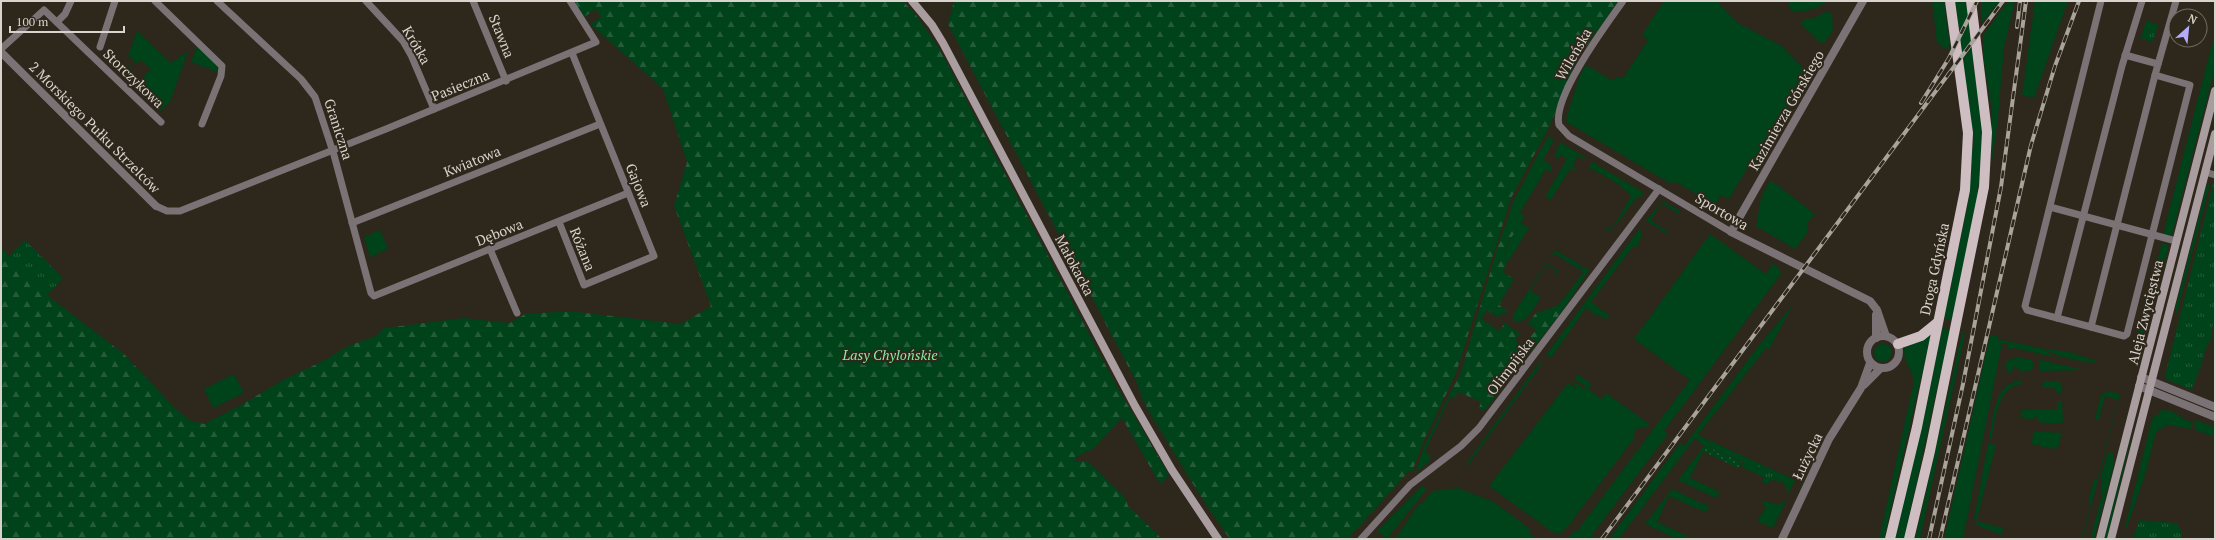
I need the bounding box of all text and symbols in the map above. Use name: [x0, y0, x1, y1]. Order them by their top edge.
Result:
scale bar: [10, 8, 124, 34]
north arrow: [2168, 8, 2208, 48]
street label: Stawna: [485, 11, 519, 61]
text: N: [2186, 11, 2200, 28]
text: 100 m: [16, 14, 49, 29]
street label: Krótka: [398, 22, 436, 68]
street label: Wileńska: [1550, 24, 1596, 84]
street label: Storczykowa: [99, 44, 169, 112]
street label: Kazimierza Górskiego: [1744, 46, 1828, 173]
street label: 2 Morskiego Pułku Strzelców: [25, 57, 165, 197]
street label: Pasieczna: [428, 65, 492, 105]
street label: Graniczna: [320, 96, 358, 162]
street label: Kwiatowa: [441, 141, 503, 181]
street label: Gajowa: [622, 160, 656, 210]
street label: Sportowa: [1692, 188, 1752, 234]
street label: Dębowa: [473, 214, 525, 250]
street label: Droga Gdyńska: [1915, 221, 1953, 317]
street label: Różana: [566, 224, 600, 274]
street label: Małokacka: [1051, 231, 1099, 299]
street label: Aleja Zwycięstwa: [2123, 258, 2167, 366]
street label: Olimpijska: [1482, 333, 1538, 399]
park label: Lasy Chylońskie: [841, 345, 938, 364]
street label: Łużycka: [1787, 429, 1827, 483]

